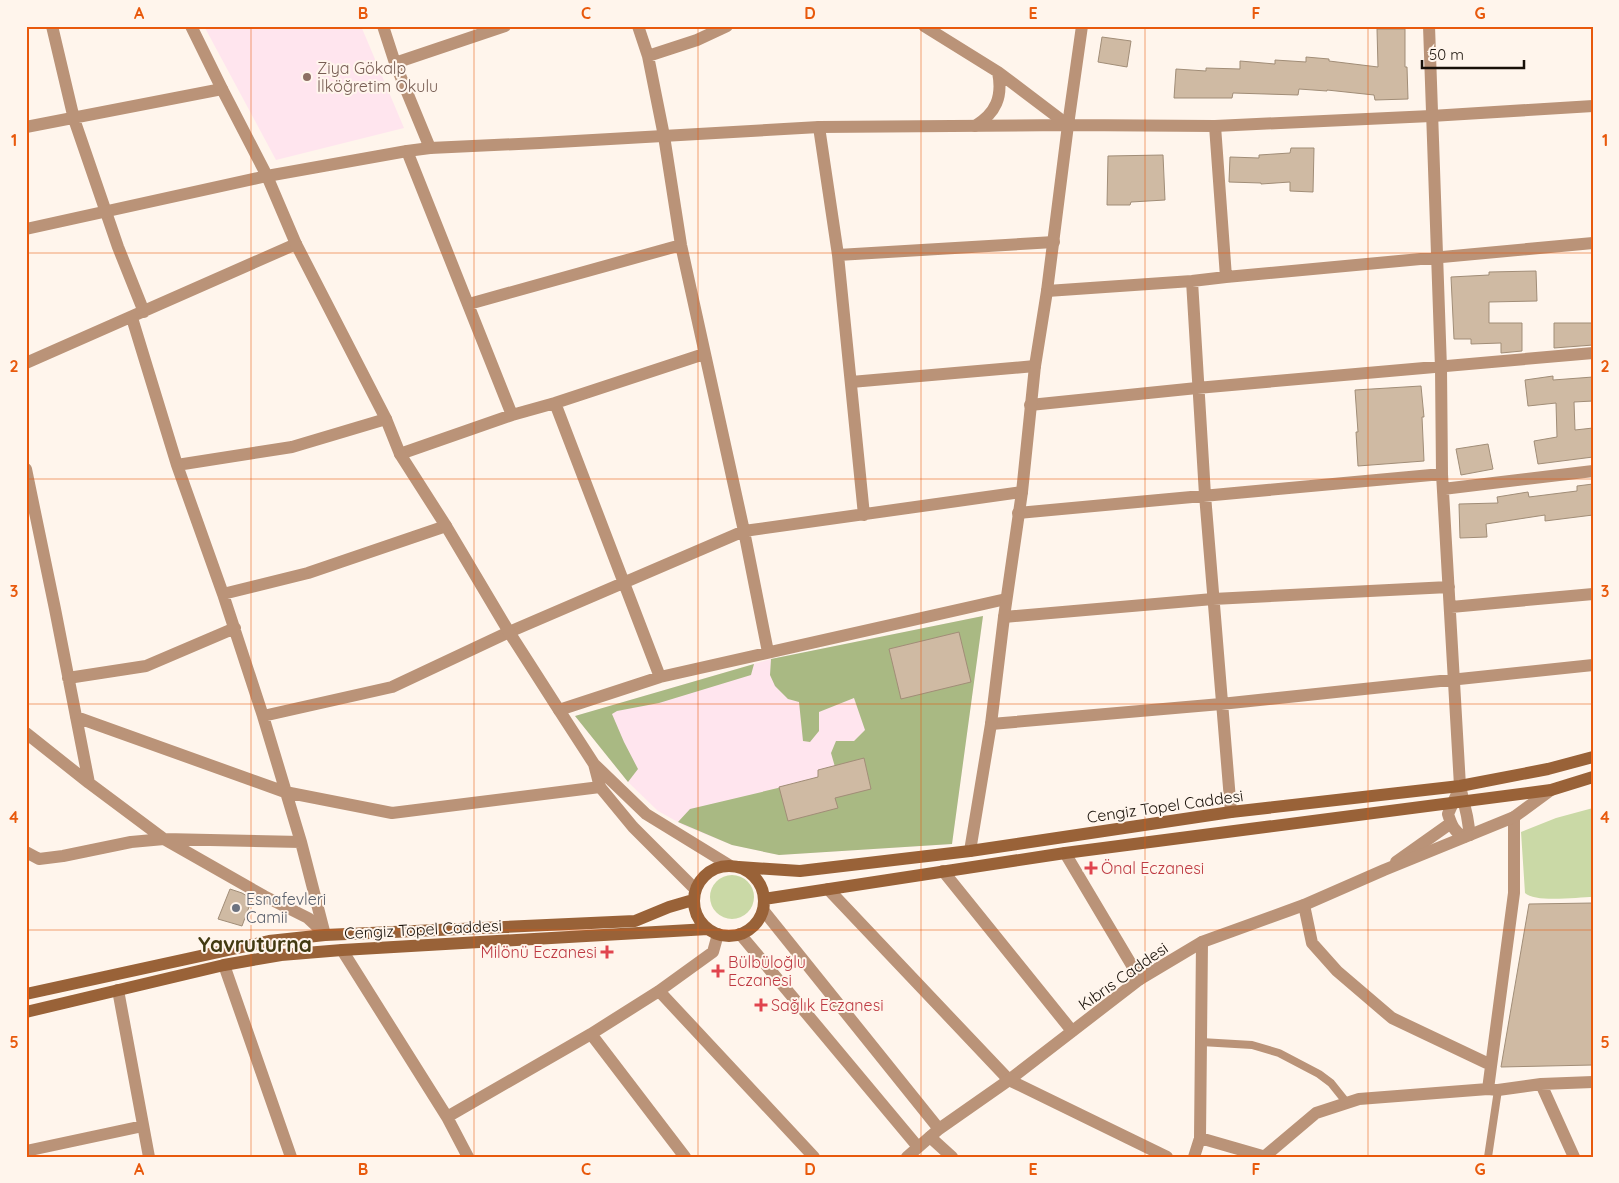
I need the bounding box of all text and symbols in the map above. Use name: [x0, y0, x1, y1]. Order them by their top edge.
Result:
text: A: [134, 3, 145, 23]
text: B: [358, 3, 368, 23]
text: C: [581, 3, 591, 23]
text: D: [804, 3, 816, 23]
text: E: [1028, 3, 1038, 23]
text: F: [1252, 3, 1261, 23]
text: G: [1474, 3, 1486, 23]
scale bar: [1422, 38, 1524, 70]
text: 50 m: [1429, 45, 1464, 64]
place label: Ziya Gökalp İlköğretim Okulu: [317, 58, 438, 96]
marker: Ziya Gökalp İlköğretim Okulu: [301, 71, 313, 83]
text: 1: [11, 130, 17, 150]
text: 1: [1602, 130, 1608, 150]
text: 2: [9, 356, 19, 376]
text: 2: [1600, 356, 1610, 376]
text: 3: [10, 581, 18, 601]
text: 3: [1601, 581, 1609, 601]
street label: Cengiz Topel Caddesi: [1085, 785, 1245, 827]
text: 4: [9, 807, 19, 827]
text: 4: [1600, 807, 1610, 827]
place label: Önal Eczanesi: [1101, 858, 1204, 878]
marker: Önal Eczanesi: [1085, 862, 1097, 874]
place label: Esnafevleri Camii: [246, 889, 326, 927]
marker: Esnafevleri Camii: [230, 902, 242, 914]
street label: Cengiz Topel Caddesi: [344, 915, 502, 943]
district label: Yavruturna: [198, 931, 312, 957]
street label: Kıbrıs Caddesi: [1074, 938, 1172, 1014]
place label: Milönü Eczanesi: [480, 942, 597, 962]
marker: Milönü Eczanesi: [601, 946, 613, 958]
place label: Bülbüloğlu Eczanesi: [728, 952, 806, 990]
marker: Bülbüloğlu Eczanesi: [712, 965, 724, 977]
place label: Sağlık Eczanesi: [771, 995, 884, 1015]
marker: Sağlık Eczanesi: [755, 999, 767, 1011]
text: 5: [9, 1032, 19, 1052]
text: 5: [1600, 1032, 1610, 1052]
text: A: [134, 1159, 145, 1179]
text: B: [358, 1159, 368, 1179]
text: C: [581, 1159, 591, 1179]
text: D: [804, 1159, 816, 1179]
text: E: [1028, 1159, 1038, 1179]
text: F: [1252, 1159, 1261, 1179]
text: G: [1474, 1159, 1486, 1179]

